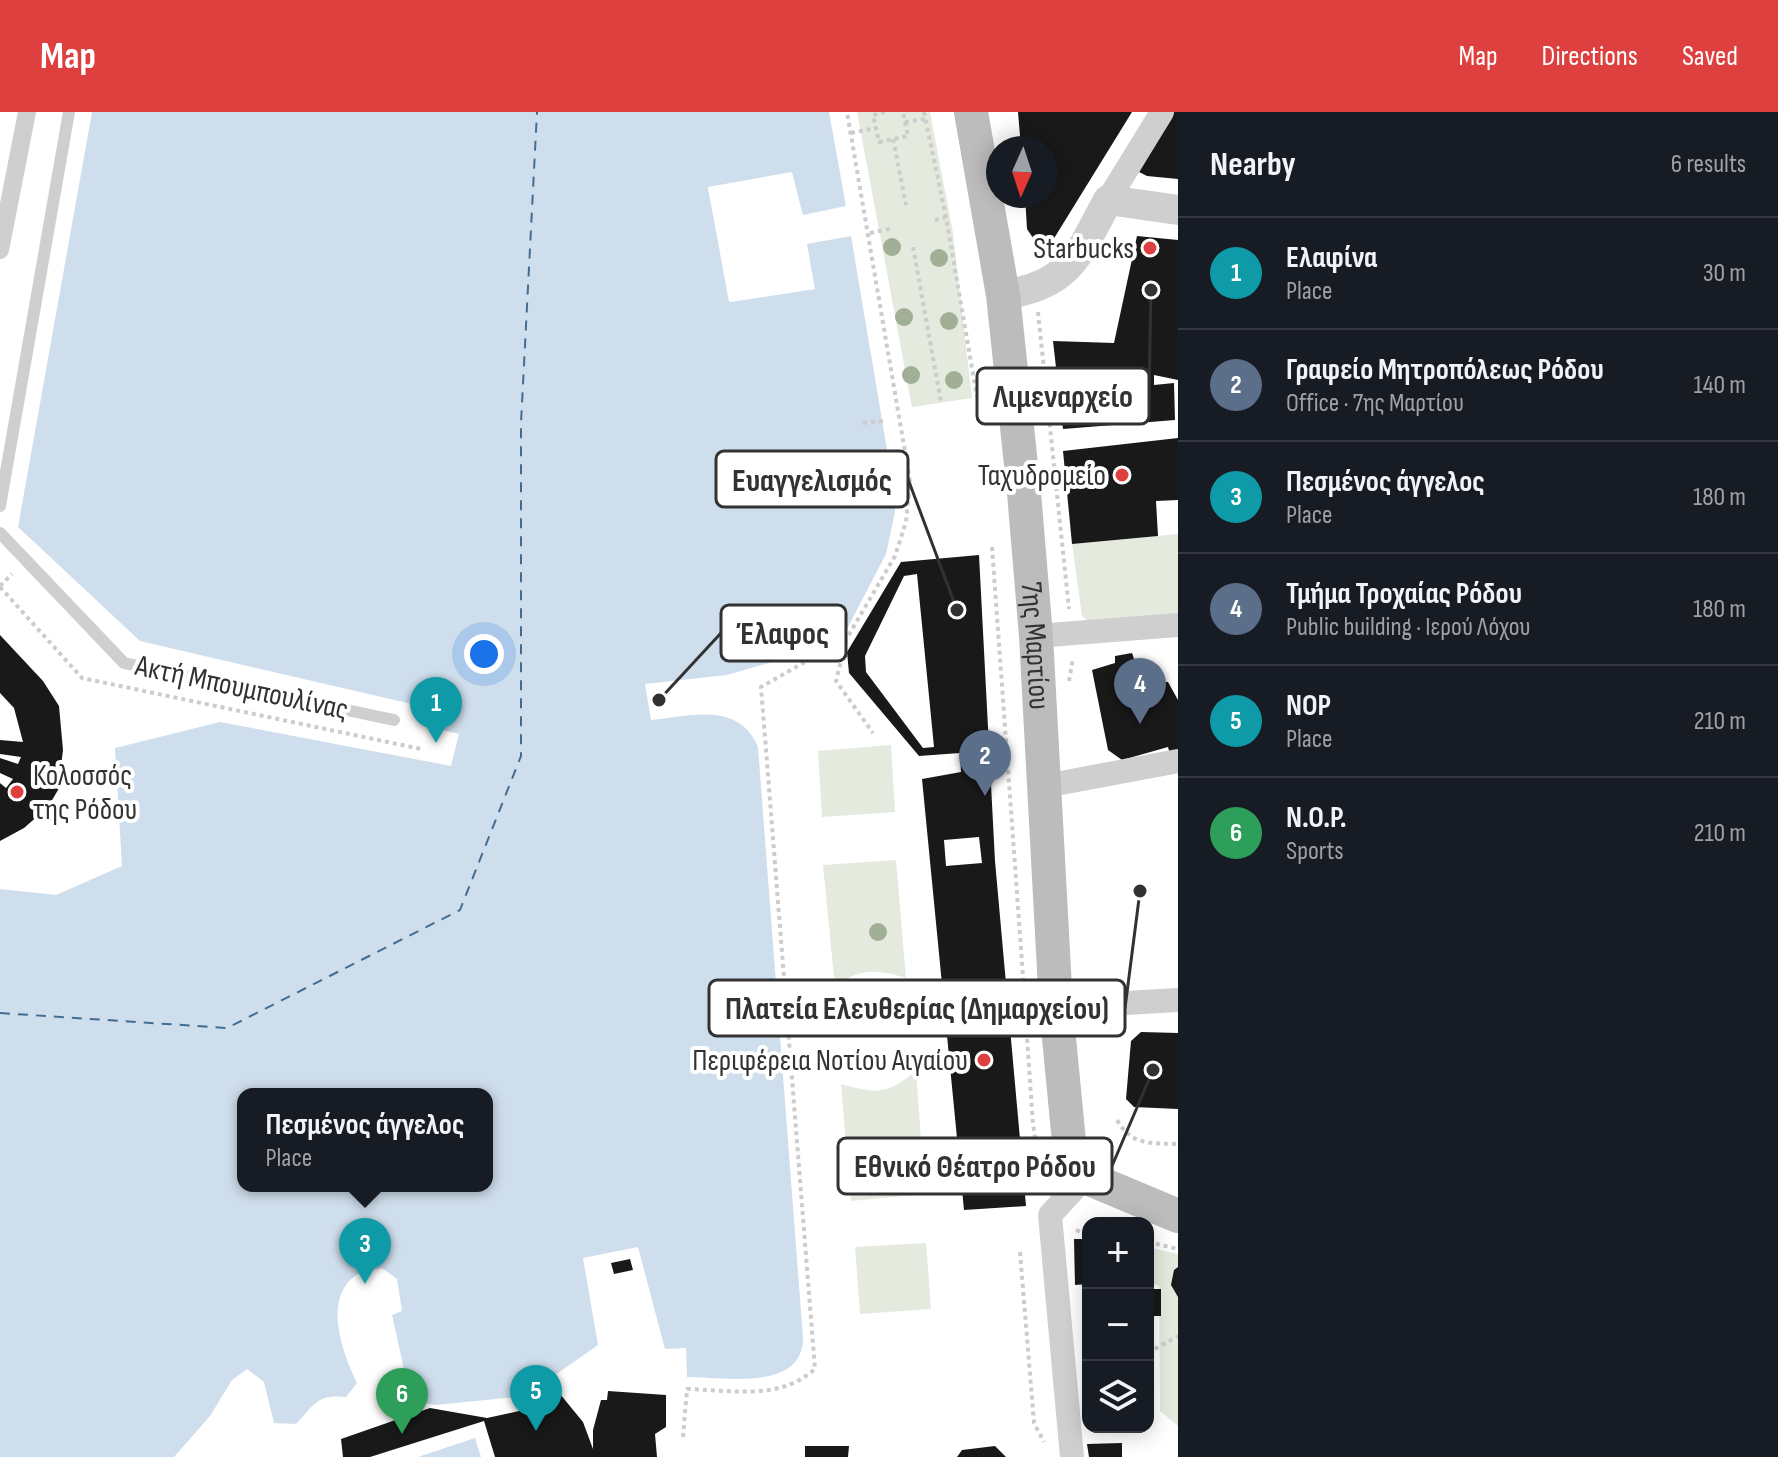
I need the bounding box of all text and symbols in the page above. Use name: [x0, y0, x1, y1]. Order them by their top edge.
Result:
text: Map: [40, 34, 96, 79]
text: Map: [1459, 40, 1498, 73]
text: Directions: [1542, 40, 1638, 73]
text: Saved: [1682, 40, 1738, 73]
north arrow: [986, 136, 1058, 208]
text: Nearby: [1210, 144, 1296, 185]
text: 6 results: [1671, 149, 1746, 180]
place label: Starbucks: [1033, 231, 1134, 267]
marker: Starbucks: [1141, 239, 1159, 257]
text: Ελαφίνα: [1286, 240, 1377, 276]
text: 1: [1231, 258, 1241, 289]
text: 30 m: [1703, 258, 1746, 289]
text: Place: [1286, 276, 1333, 307]
text: Γραφείο Μητροπόλεως Ρόδου: [1286, 352, 1604, 388]
callout: Λιμεναρχείο: [977, 368, 1149, 424]
text: 2: [1230, 370, 1242, 401]
text: 140 m: [1694, 370, 1746, 401]
text: Λιμεναρχείο: [992, 378, 1133, 417]
text: Office · 7ης Μαρτίου: [1286, 388, 1464, 419]
callout: Ευαγγελισμός: [716, 451, 908, 507]
place label: Ταχυδρομείο: [978, 458, 1106, 494]
text: Ευαγγελισμός: [732, 462, 892, 501]
text: Πεσμένος άγγελος: [1286, 464, 1485, 500]
marker: Ταχυδρομείο: [1113, 466, 1131, 484]
text: 3: [1230, 482, 1242, 513]
text: 180 m: [1693, 482, 1746, 513]
text: Place: [1286, 500, 1333, 531]
text: Τμήμα Τροχαίας Ρόδου: [1286, 576, 1522, 612]
street label: 7ης Μαρτίου: [1013, 580, 1057, 711]
text: 4: [1230, 594, 1242, 625]
text: 180 m: [1693, 594, 1746, 625]
callout: Έλαφος: [721, 605, 846, 661]
text: Public building · Ιερού Λόχου: [1286, 612, 1531, 643]
text: Έλαφος: [736, 615, 829, 654]
your location: [464, 634, 504, 674]
street label: Ακτή Μπουμπουλίνας: [131, 648, 351, 728]
pin: 4: [1114, 658, 1166, 724]
pin: 1: [410, 677, 462, 743]
text: ΝΟΡ: [1286, 688, 1331, 724]
text: 5: [1230, 706, 1242, 737]
text: 210 m: [1694, 706, 1746, 737]
text: Place: [1286, 724, 1333, 755]
pin: 2: [959, 730, 1011, 796]
place label: Κολοσσός της Ρόδου: [33, 758, 137, 828]
marker: Κολοσσός της Ρόδου: [8, 783, 26, 801]
text: Ν.Ο.Ρ.: [1286, 800, 1347, 836]
text: 6: [1230, 818, 1242, 849]
text: 210 m: [1694, 818, 1746, 849]
text: Sports: [1286, 836, 1344, 867]
callout: Πλατεία Ελευθερίας (Δημαρχείου): [709, 980, 1125, 1036]
text: Πλατεία Ελευθερίας (Δημαρχείου): [725, 990, 1109, 1029]
place label: Περιφέρεια Νοτίου Αιγαίου: [692, 1043, 968, 1079]
marker: Περιφέρεια Νοτίου Αιγαίου: [975, 1051, 993, 1069]
popup: [237, 1088, 493, 1192]
text: Πεσμένος άγγελος: [266, 1107, 464, 1143]
callout: Εθνικό Θέατρο Ρόδου: [838, 1138, 1112, 1194]
text: Place: [266, 1143, 312, 1174]
text: Εθνικό Θέατρο Ρόδου: [854, 1148, 1096, 1187]
map controls: [1082, 1217, 1154, 1433]
button: +: [1082, 1217, 1154, 1289]
pin: 3: [339, 1218, 391, 1284]
button: −: [1082, 1289, 1154, 1361]
button: layers: [1082, 1361, 1154, 1433]
pin: 5: [510, 1365, 562, 1431]
pin: 6: [376, 1368, 428, 1434]

